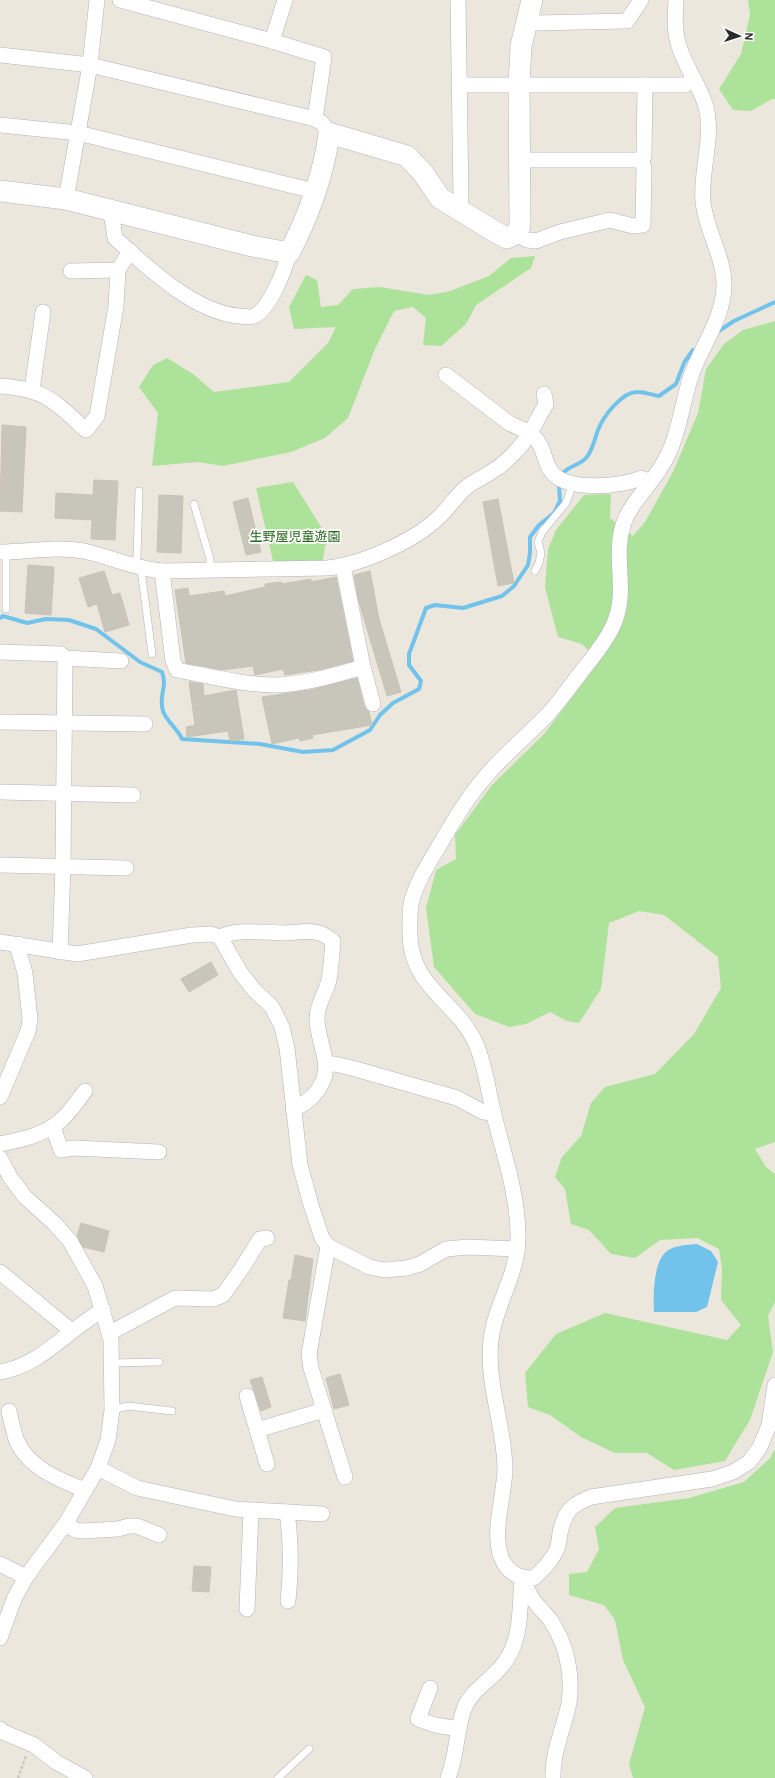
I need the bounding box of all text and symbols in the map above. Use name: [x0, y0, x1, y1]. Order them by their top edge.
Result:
north arrow: [719, 16, 759, 56]
text: N: [741, 32, 755, 41]
park label: 生野屋児童遊園: [249, 529, 341, 546]

